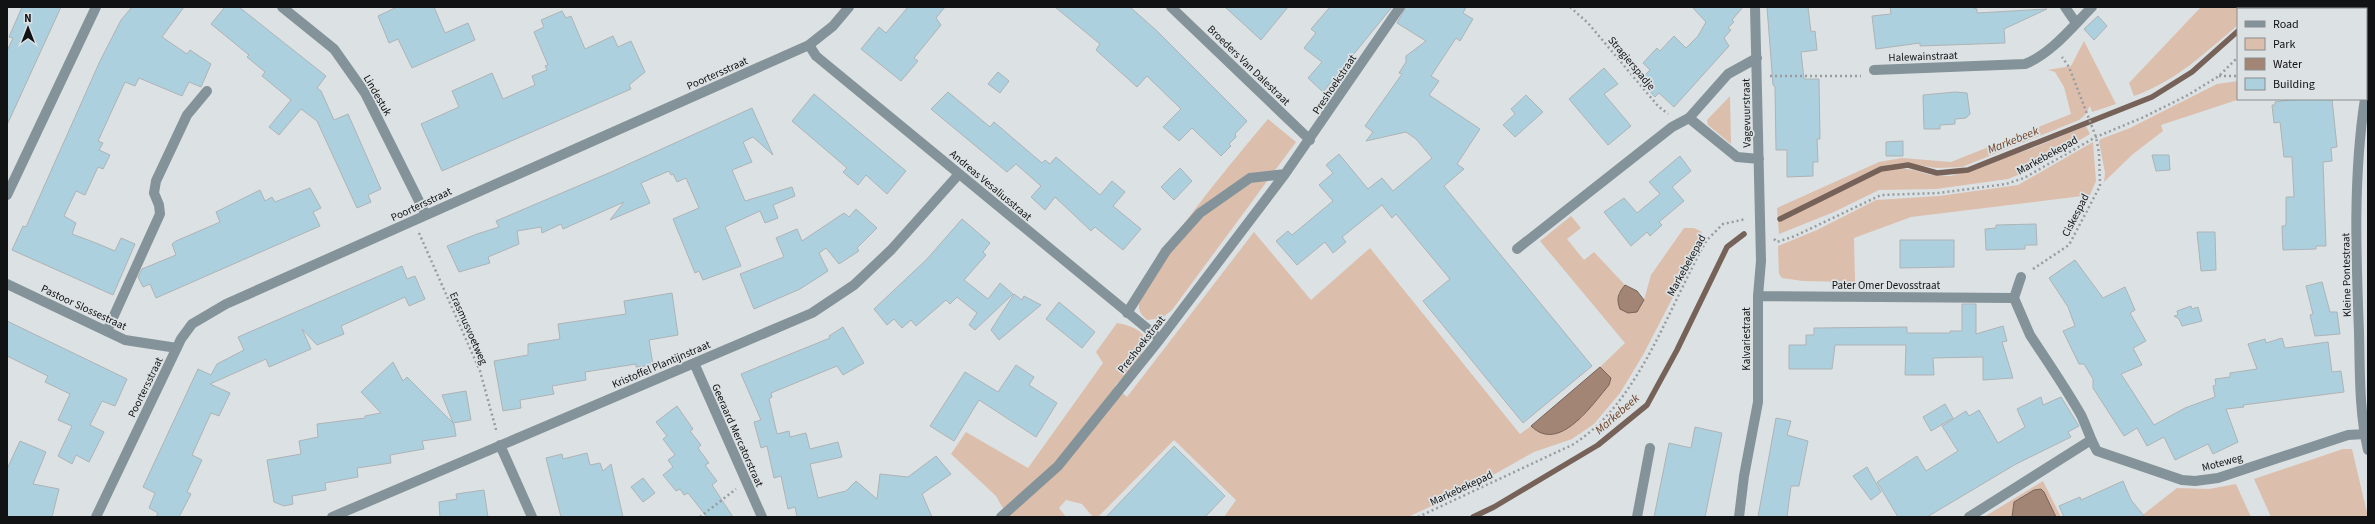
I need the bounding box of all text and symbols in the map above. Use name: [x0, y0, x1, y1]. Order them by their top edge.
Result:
north arrow: [8, 8, 48, 48]
legend: [2237, 8, 2367, 100]
text: N: [24, 11, 32, 26]
text: Road: [2273, 16, 2299, 33]
street label: Broeders Van Dalestraat: [1204, 22, 1294, 109]
street label: Stragierspadje: [1605, 33, 1659, 94]
text: Park: [2273, 36, 2295, 53]
street label: Halewainstraat: [1888, 48, 1958, 65]
street label: Preshoekstraat: [1309, 51, 1360, 117]
street label: Poortersstraat: [684, 53, 750, 94]
text: Water: [2273, 56, 2303, 73]
street label: Lindestuk: [360, 72, 396, 119]
text: Building: [2273, 76, 2315, 93]
street label: Vagevuurstraat: [1738, 78, 1755, 148]
water label: Markebeek: [1985, 122, 2042, 158]
street label: Markebekepad: [2014, 132, 2081, 178]
street label: Andreas Vesaliusstraat: [946, 147, 1035, 224]
street label: Poortersstraat: [388, 184, 454, 225]
street label: Ciskespad: [2058, 191, 2093, 239]
street label: Markebekepad: [1663, 232, 1709, 299]
street label: Kleine Pontestraat: [2338, 232, 2355, 317]
street label: Pater Omer Devosstraat: [1832, 278, 1940, 293]
street label: Pastoor Slossestraat: [39, 281, 129, 334]
street label: Erasmusvoetweg: [446, 289, 491, 367]
street label: Kalvariestraat: [1739, 307, 1754, 371]
street label: Preshoekstraat: [1114, 312, 1169, 376]
street label: Kristoffel Plantijnstraat: [610, 337, 713, 392]
street label: Poortersstraat: [124, 354, 167, 420]
street label: Geeraard Mercatorstraat: [708, 381, 767, 489]
water label: Markebeek: [1591, 390, 1643, 438]
street label: Moteweg: [2200, 450, 2245, 475]
street label: Markebekepad: [1427, 467, 1495, 510]

